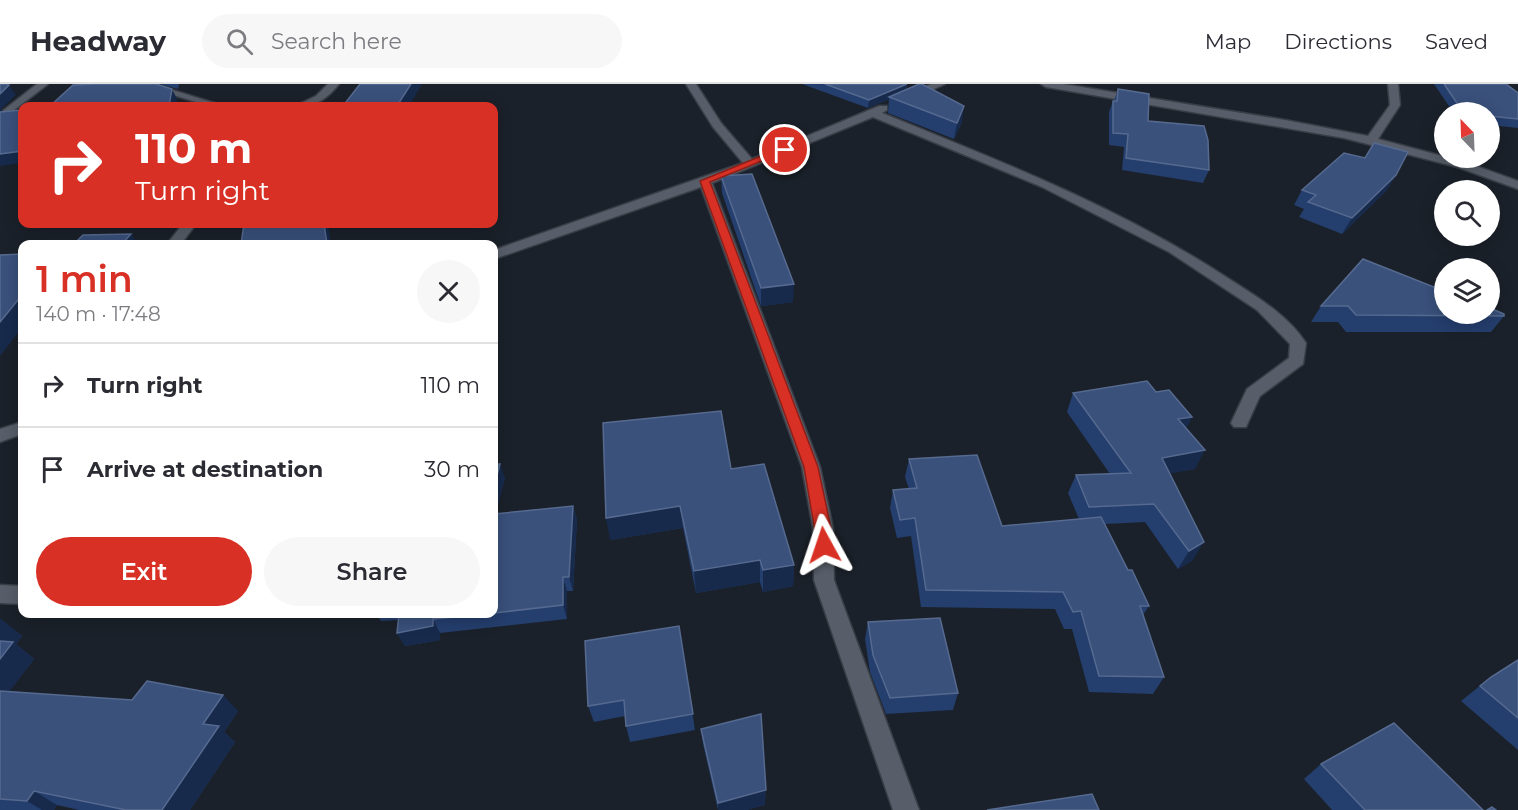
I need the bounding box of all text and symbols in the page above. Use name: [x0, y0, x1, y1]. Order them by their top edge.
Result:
search box: [202, 14, 622, 68]
text: Headway: [30, 24, 166, 58]
icon: search: [223, 25, 256, 58]
text: Search here: [271, 28, 402, 55]
text: Map: [1205, 29, 1251, 54]
text: Directions: [1284, 29, 1392, 54]
text: Saved: [1425, 29, 1488, 54]
north arrow: [1434, 102, 1500, 168]
map controls: [1434, 102, 1500, 324]
text: 110 m: [135, 122, 252, 174]
pin: [759, 124, 810, 175]
icon: right: [36, 126, 114, 204]
icon: arrive: [768, 133, 801, 166]
text: Turn right: [135, 174, 270, 207]
button: search: [1434, 180, 1500, 246]
text: 1 min: [36, 257, 133, 301]
button: layers: [1434, 258, 1500, 324]
button: close: [417, 260, 480, 323]
text: 140 m · 17:48: [36, 302, 161, 326]
icon: right: [36, 369, 69, 402]
text: Turn right: [87, 372, 202, 399]
text: 110 m: [420, 372, 480, 399]
icon: arrive: [36, 453, 69, 486]
text: Arrive at destination: [87, 456, 323, 483]
text: 30 m: [424, 456, 480, 483]
position arrow: [792, 513, 856, 577]
button: Exit: [36, 537, 252, 606]
button: Share: [264, 537, 480, 606]

